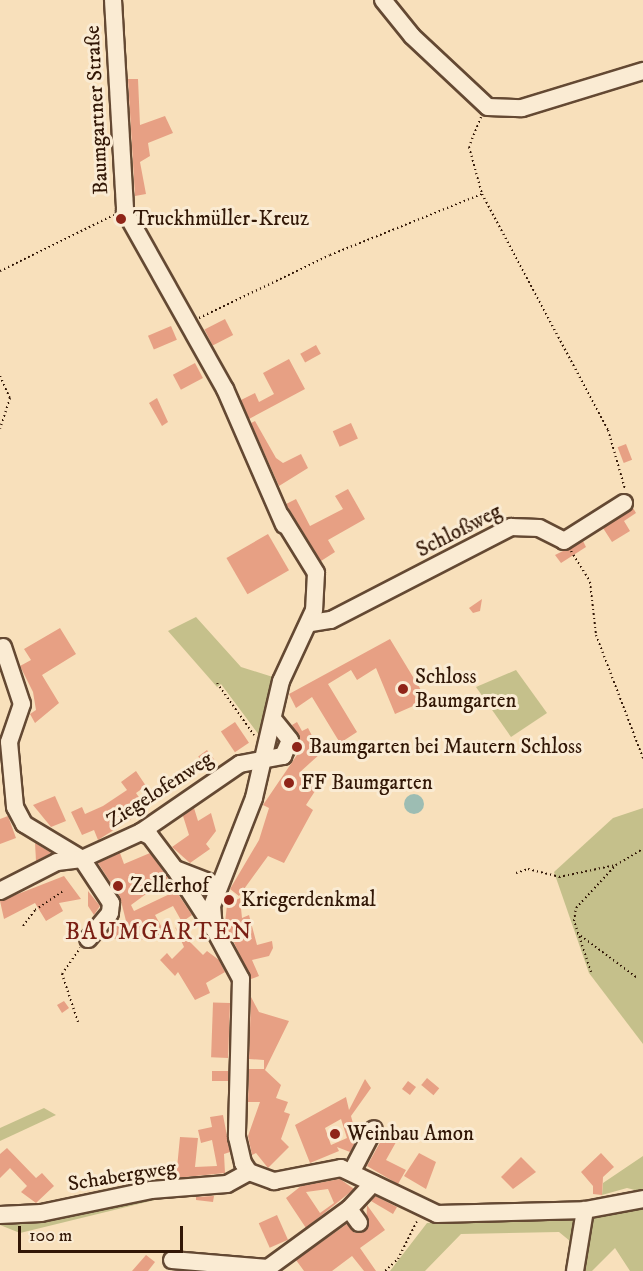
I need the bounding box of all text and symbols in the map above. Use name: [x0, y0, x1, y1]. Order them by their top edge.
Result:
street label: Baumgartner Straße: [80, 25, 114, 195]
place label: Truckhmüller-Kreuz: [133, 206, 309, 232]
marker: Truckhmüller-Kreuz: [114, 212, 128, 226]
street label: Schloßweg: [412, 499, 506, 563]
place label: Schloss Baumgarten: [415, 664, 516, 714]
marker: Schloss Baumgarten: [396, 682, 410, 696]
place label: Baumgarten bei Mautern Schloss: [309, 734, 582, 760]
marker: Baumgarten bei Mautern Schloss: [290, 740, 304, 754]
street label: Ziegelofenweg: [102, 746, 218, 834]
place label: FF Baumgarten: [301, 770, 433, 796]
marker: FF Baumgarten: [282, 776, 296, 790]
place label: Zellerhof: [130, 873, 209, 899]
marker: Zellerhof: [111, 879, 125, 893]
place label: Kriegerdenkmal: [241, 887, 376, 913]
marker: Kriegerdenkmal: [222, 893, 236, 907]
district label: BAUMGARTEN: [65, 919, 253, 947]
place label: Weinbau Amon: [347, 1121, 474, 1147]
marker: Weinbau Amon: [328, 1127, 342, 1141]
street label: Schabergweg: [66, 1155, 178, 1197]
scale bar: [21, 1214, 186, 1252]
text: 100 m: [29, 1225, 72, 1247]

